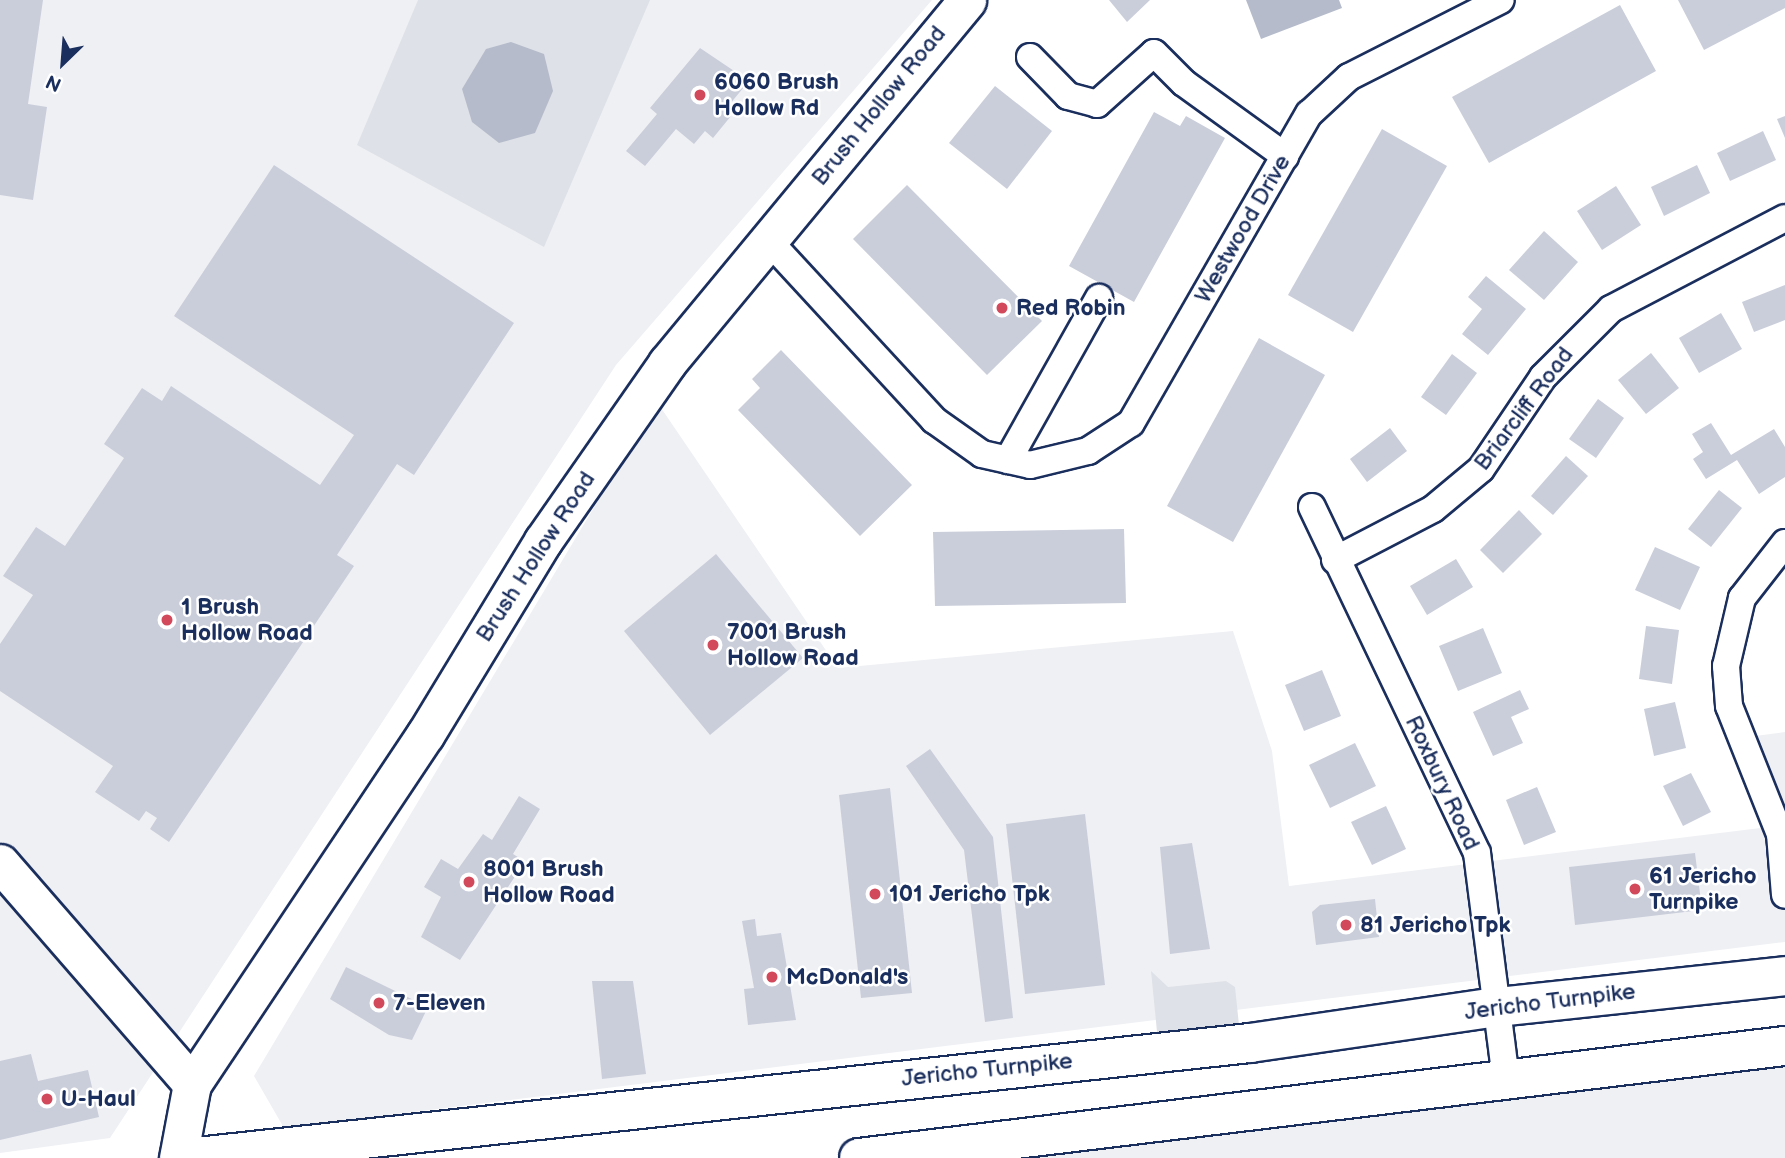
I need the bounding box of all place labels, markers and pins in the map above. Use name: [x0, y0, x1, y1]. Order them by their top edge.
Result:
place label: 6060 Brush Hollow Rd: [714, 68, 839, 122]
marker: 6060 Brush Hollow Rd: [692, 87, 708, 103]
place label: Red Robin: [1016, 294, 1125, 322]
marker: Red Robin: [994, 300, 1010, 316]
place label: 1 Brush Hollow Road: [181, 593, 313, 647]
marker: 1 Brush Hollow Road: [159, 612, 175, 628]
place label: 7001 Brush Hollow Road: [727, 618, 859, 672]
marker: 7001 Brush Hollow Road: [705, 637, 721, 653]
place label: 8001 Brush Hollow Road: [483, 855, 615, 909]
place label: 61 Jericho Turnpike: [1649, 862, 1757, 916]
marker: 8001 Brush Hollow Road: [461, 874, 477, 890]
place label: 101 Jericho Tpk: [889, 880, 1050, 908]
marker: 61 Jericho Turnpike: [1627, 881, 1643, 897]
marker: 101 Jericho Tpk: [867, 886, 883, 902]
place label: 81 Jericho Tpk: [1360, 911, 1511, 939]
marker: 81 Jericho Tpk: [1338, 917, 1354, 933]
place label: McDonald's: [786, 963, 908, 991]
marker: McDonald's: [764, 969, 780, 985]
place label: 7-Eleven: [393, 989, 486, 1017]
marker: 7-Eleven: [371, 995, 387, 1011]
place label: U-Haul: [61, 1085, 136, 1113]
marker: U-Haul: [39, 1091, 55, 1107]

